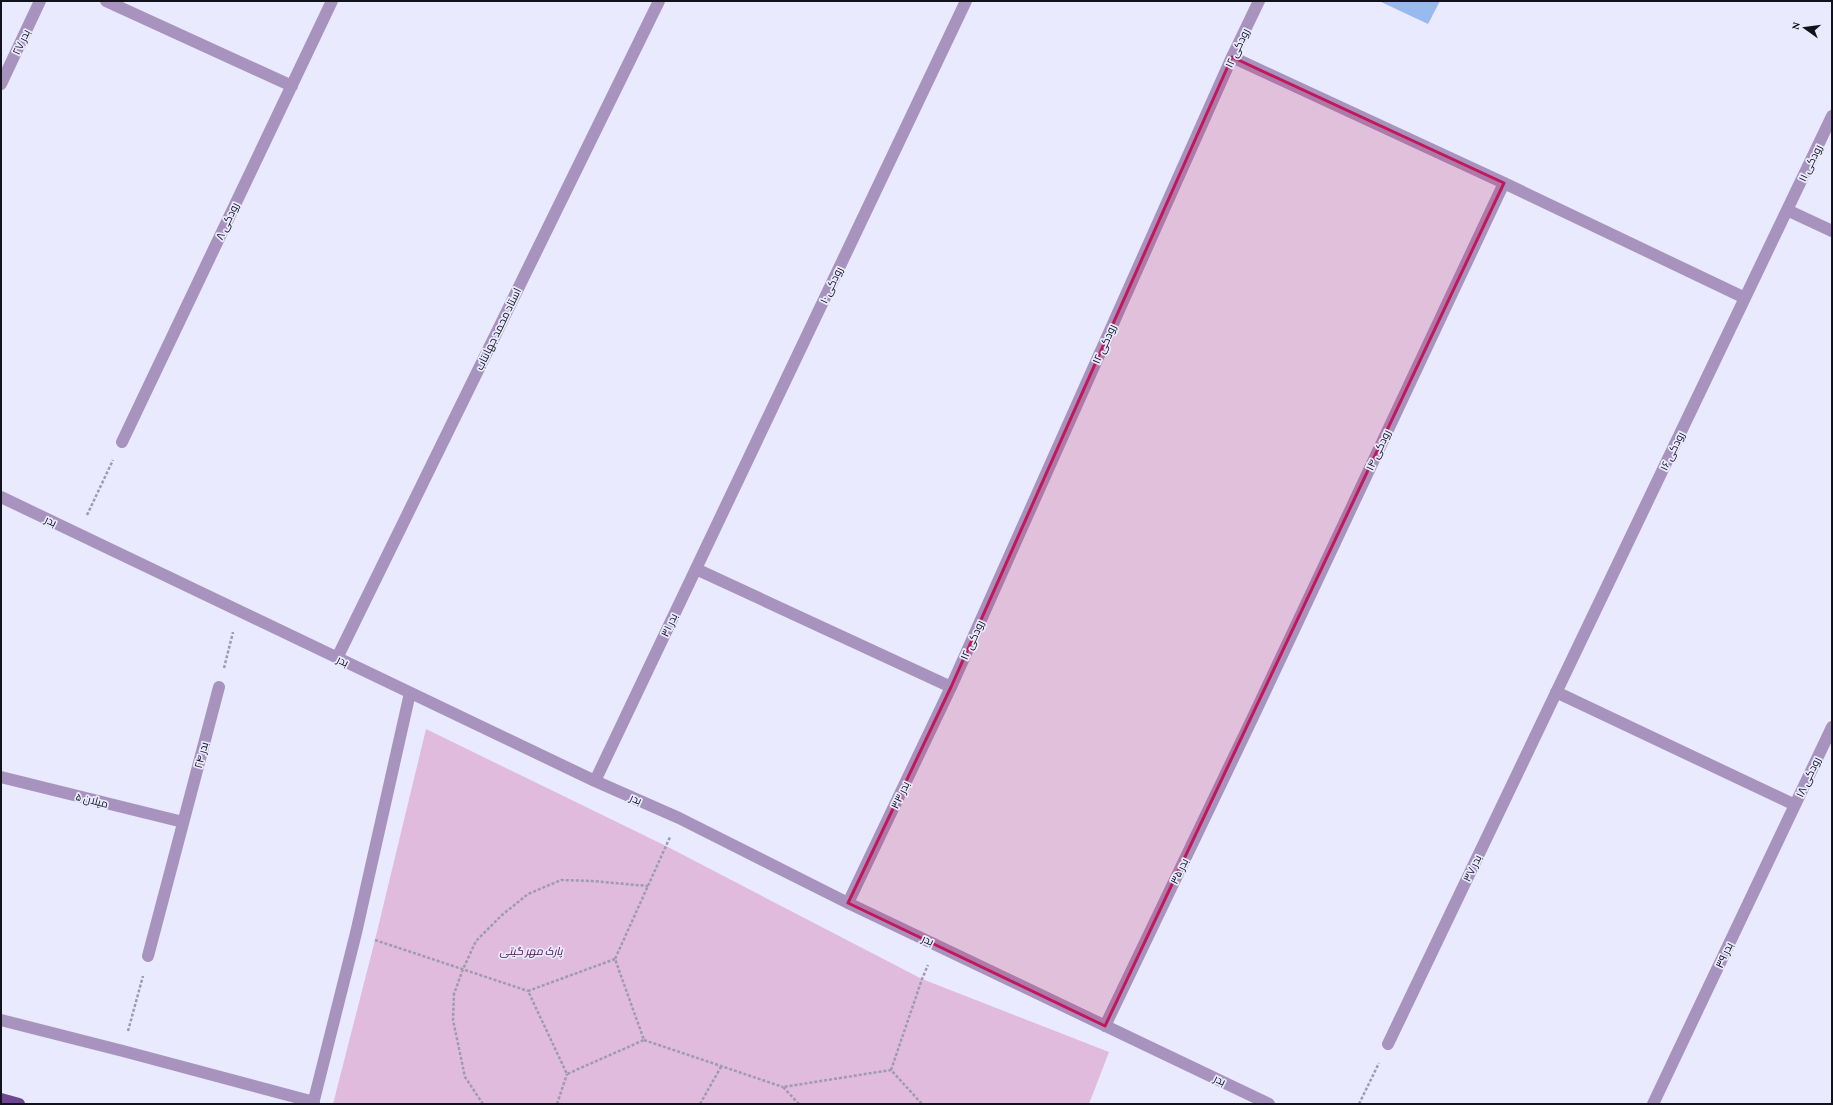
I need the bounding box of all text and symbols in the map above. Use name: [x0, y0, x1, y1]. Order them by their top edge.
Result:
north arrow: [1785, 8, 1825, 48]
text: N: [1789, 20, 1802, 31]
street label: رودکی ۱۲: [1223, 26, 1252, 70]
street label: بدر ۲۷: [10, 27, 33, 57]
street label: رودکی ۱۱: [1796, 142, 1825, 184]
street label: رودکی ۸: [213, 200, 242, 242]
street label: رودکی ۱۰: [817, 265, 846, 306]
street label: استاد محمد جهانتاب: [473, 286, 524, 372]
street label: رودکی ۱۲: [1090, 322, 1119, 366]
street label: رودکی ۱۴: [1363, 428, 1394, 473]
street label: رودکی ۱۶: [1658, 430, 1687, 473]
street label: بدر: [42, 513, 59, 530]
street label: بدر ۳۱: [658, 611, 681, 639]
street label: رودکی ۱۲: [958, 618, 987, 662]
street label: بدر: [334, 653, 351, 670]
street label: بدر ۲۴: [192, 740, 211, 770]
street label: رودکی ۱۸: [1793, 755, 1824, 800]
street label: بدر ۳۳: [889, 779, 912, 811]
street label: میلان ۵: [74, 790, 110, 811]
street label: بدر: [627, 791, 644, 808]
street label: بدر ۳۷: [1460, 853, 1484, 884]
street label: بدر ۳۵: [1168, 856, 1191, 886]
street label: بدر: [919, 932, 936, 949]
street label: بدر ۳۹: [1713, 940, 1736, 970]
park label: پارک مهر گیتی: [499, 945, 564, 959]
street label: بدر: [1211, 1072, 1228, 1089]

